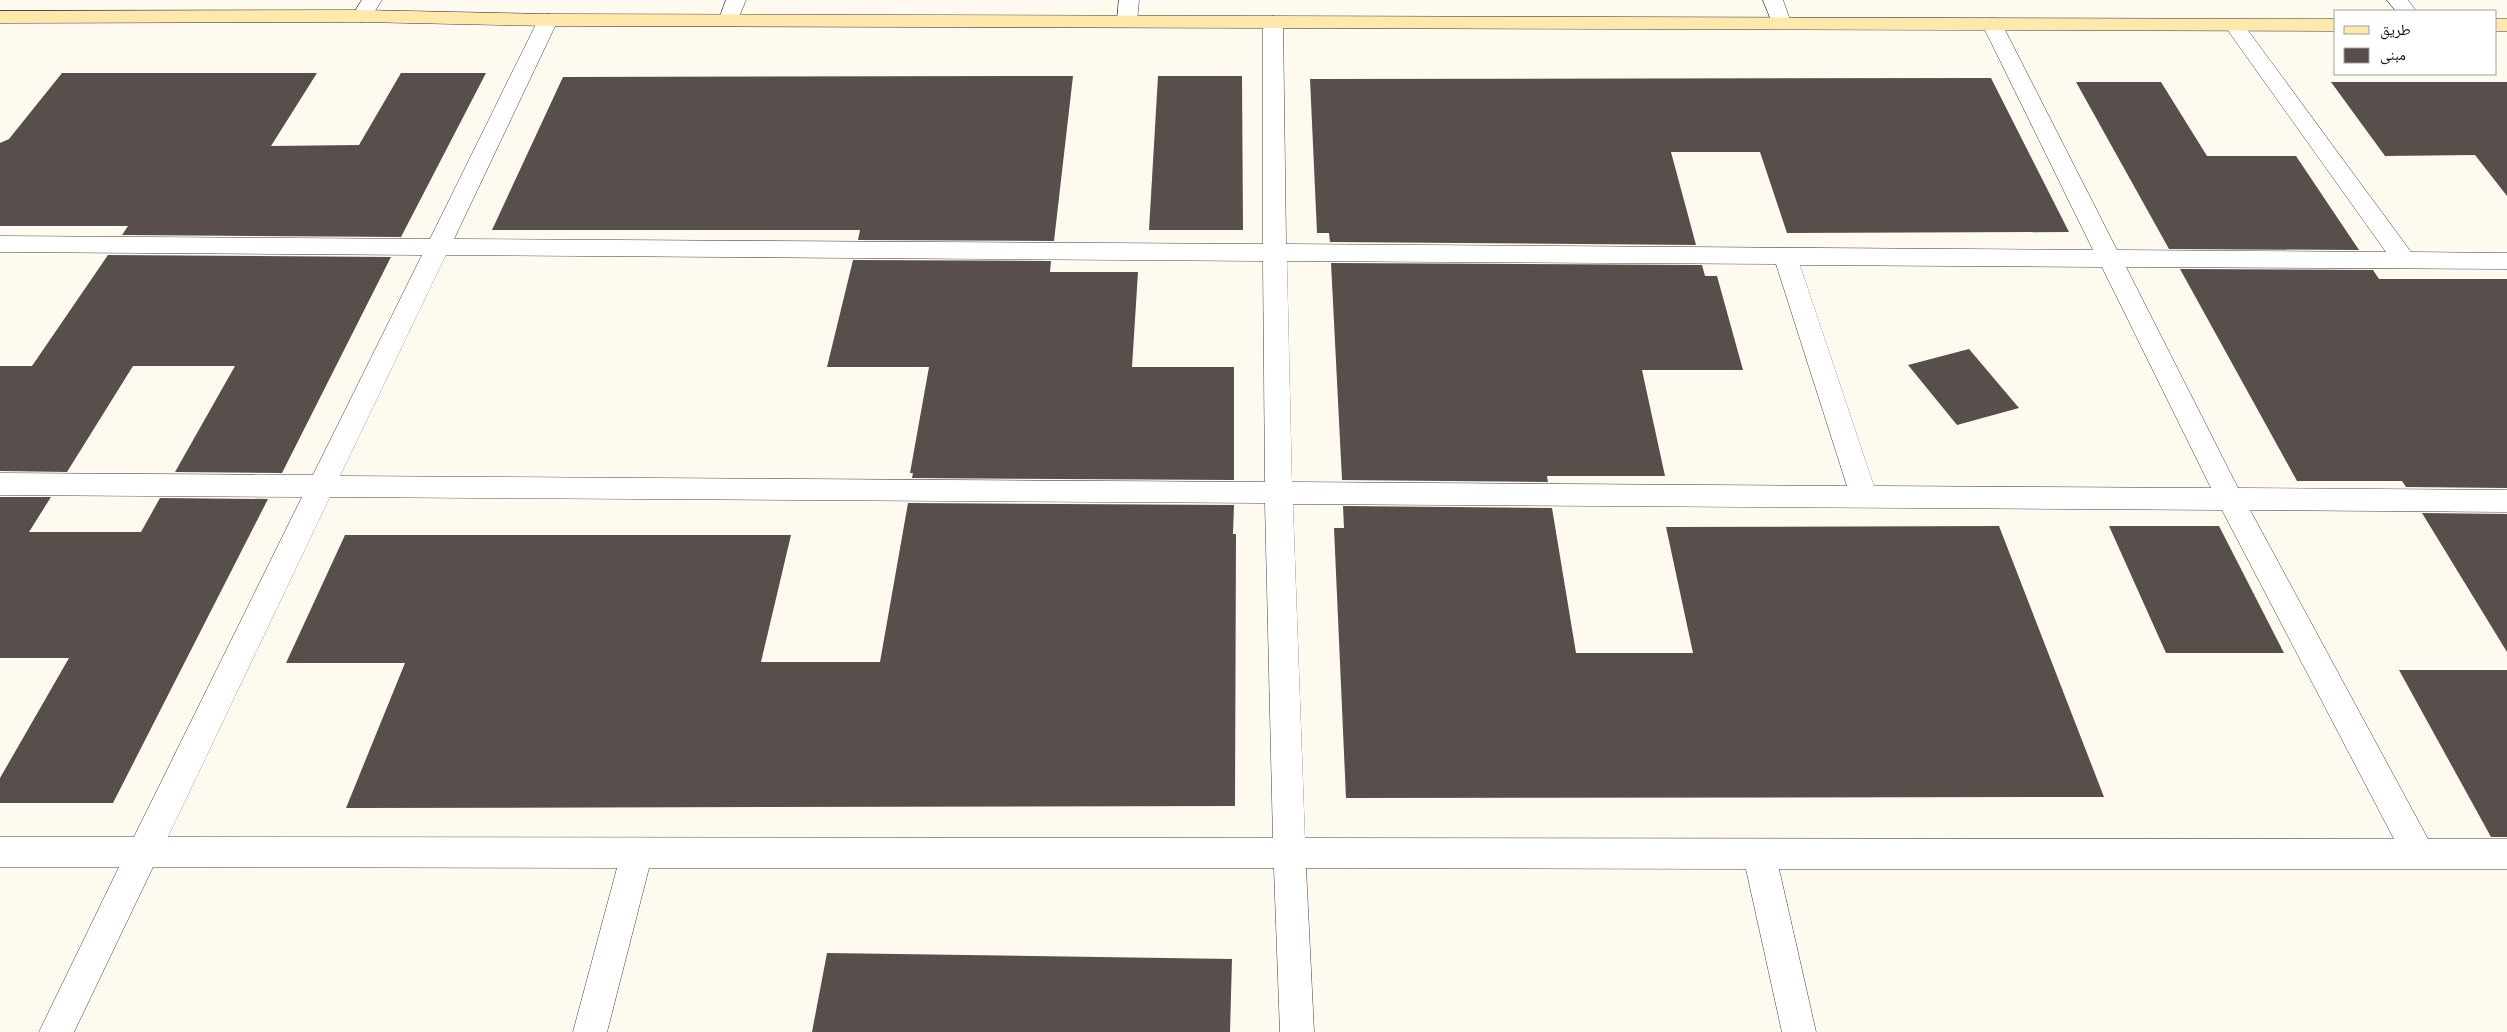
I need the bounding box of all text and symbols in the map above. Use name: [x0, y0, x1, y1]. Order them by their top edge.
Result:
legend: [2334, 10, 2497, 75]
text: طريق: [2380, 19, 2411, 40]
text: مبنى: [2380, 44, 2406, 65]

